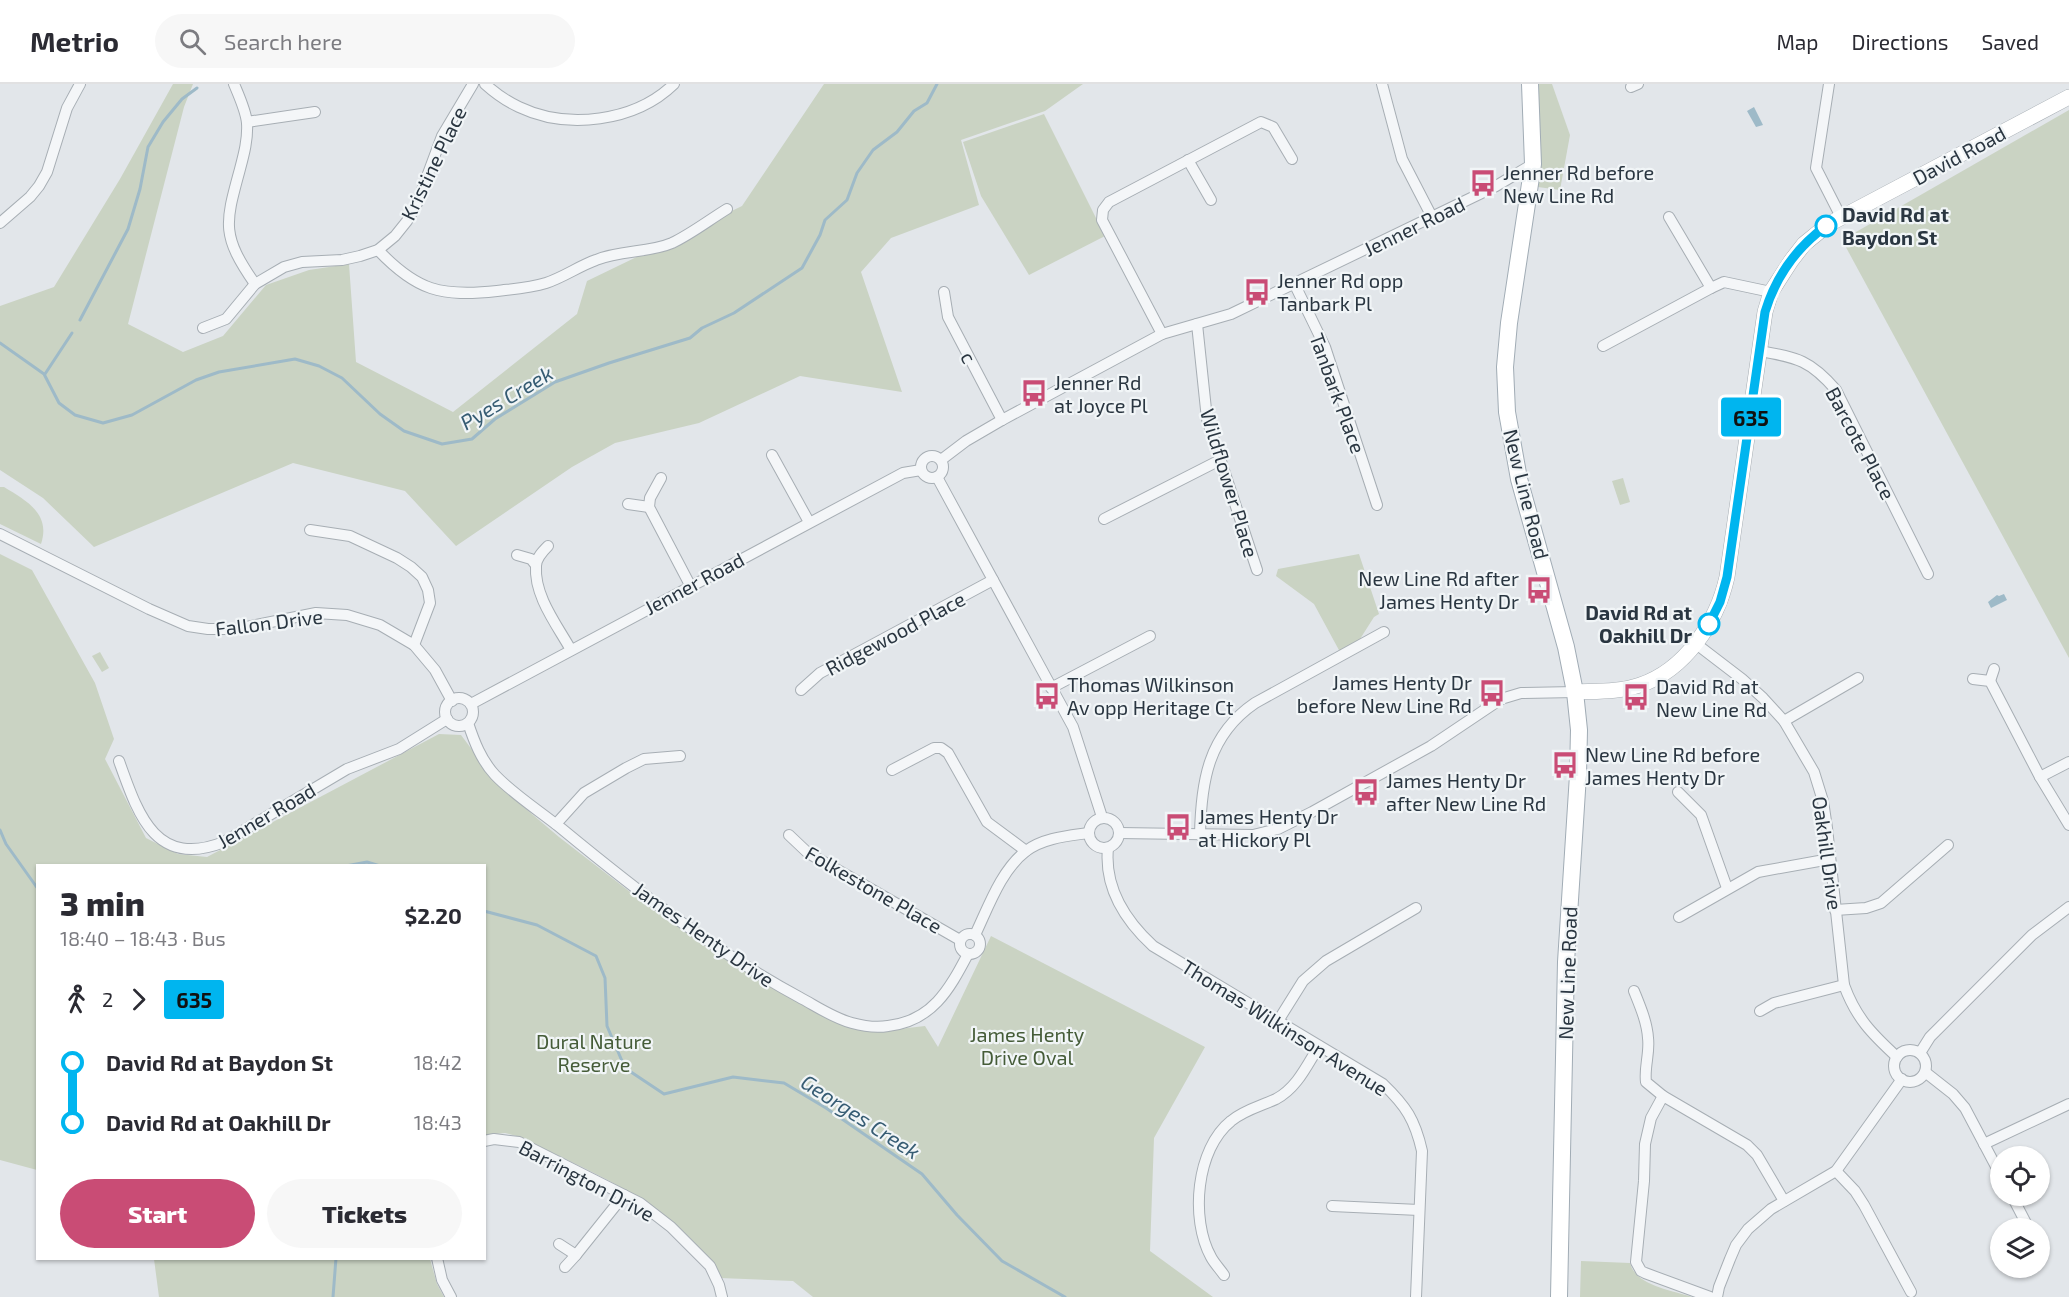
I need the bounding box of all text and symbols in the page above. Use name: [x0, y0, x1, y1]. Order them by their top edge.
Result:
search box: [155, 14, 575, 68]
text: Metrio: [30, 24, 119, 58]
icon: search: [176, 25, 209, 58]
text: Search here: [224, 28, 342, 54]
text: Map: [1776, 29, 1819, 54]
text: Directions: [1852, 29, 1948, 54]
text: Saved: [1981, 29, 2039, 54]
street label: Kristine Place: [395, 102, 471, 224]
street label: David Road: [1908, 121, 2010, 189]
place label: Jenner Rd before New Line Rd: [1503, 160, 1654, 207]
bus stop icon: Jenner Rd before New Line Rd: [1468, 168, 1498, 198]
street label: Jenner Road: [1359, 191, 1469, 261]
place label: David Rd at Baydon St: [1842, 202, 1949, 250]
marker: David Rd at Baydon St: [1815, 215, 1837, 237]
place label: Jenner Rd opp Tanbark Pl: [1277, 268, 1403, 315]
bus stop icon: Jenner Rd opp Tanbark Pl: [1242, 277, 1272, 307]
street label: Tanbark Place: [1305, 330, 1371, 456]
street label: c: [956, 347, 982, 367]
water label: Pyes Creek: [455, 360, 557, 435]
place label: Jenner Rd at Joyce Pl: [1054, 370, 1148, 417]
bus stop icon: Jenner Rd at Joyce Pl: [1019, 378, 1049, 408]
street label: Barcote Place: [1821, 383, 1901, 503]
line badge: 635: [1716, 398, 1786, 436]
text: 635: [1733, 405, 1769, 430]
street label: Wildflower Place: [1196, 406, 1264, 560]
street label: New Line Road: [1499, 426, 1555, 562]
street label: Jenner Road: [640, 547, 748, 619]
place label: New Line Rd after James Henty Dr: [1358, 566, 1519, 613]
bus stop icon: New Line Rd after James Henty Dr: [1524, 575, 1554, 605]
street label: Ridgewood Place: [821, 586, 969, 680]
place label: David Rd at Oakhill Dr: [1585, 600, 1692, 647]
street label: Fallon Drive: [214, 604, 324, 640]
marker: David Rd at Oakhill Dr: [1698, 613, 1720, 635]
place label: James Henty Dr before New Line Rd: [1297, 670, 1472, 717]
place label: Thomas Wilkinson Av opp Heritage Ct: [1067, 672, 1234, 719]
place label: David Rd at New Line Rd: [1656, 674, 1767, 721]
bus stop icon: James Henty Dr before New Line Rd: [1477, 678, 1507, 708]
bus stop icon: Thomas Wilkinson Av opp Heritage Ct: [1032, 681, 1062, 711]
bus stop icon: David Rd at New Line Rd: [1621, 682, 1651, 712]
place label: New Line Rd before James Henty Dr: [1585, 742, 1760, 789]
bus stop icon: New Line Rd before James Henty Dr: [1550, 750, 1580, 780]
place label: James Henty Dr after New Line Rd: [1386, 768, 1546, 815]
street label: Jenner Road: [213, 777, 319, 853]
bus stop icon: James Henty Dr after New Line Rd: [1351, 777, 1381, 807]
street label: Oakhill Drive: [1808, 795, 1848, 911]
place label: James Henty Dr at Hickory Pl: [1198, 804, 1338, 851]
bus stop icon: James Henty Dr at Hickory Pl: [1163, 812, 1193, 842]
street label: Folkestone Place: [802, 840, 946, 938]
street label: James Henty Drive: [629, 877, 779, 991]
text: 3 min: [60, 883, 145, 923]
text: $2.20: [404, 902, 462, 928]
street label: New Line Road: [1553, 906, 1581, 1040]
text: 18:40 – 18:43 · Bus: [60, 926, 226, 950]
street label: Thomas Wilkinson Avenue: [1178, 954, 1392, 1100]
icon: walk: [60, 983, 93, 1016]
icon: forward: [122, 983, 155, 1016]
text: 2: [102, 987, 113, 1011]
text: 635: [176, 987, 212, 1012]
park label: James Henty Drive Oval: [970, 1022, 1085, 1069]
park label: Dural Nature Reserve: [536, 1029, 652, 1076]
text: David Rd at Baydon St: [106, 1049, 333, 1075]
text: 18:42: [414, 1050, 462, 1074]
water label: Georges Creek: [797, 1068, 925, 1164]
text: David Rd at Oakhill Dr: [106, 1109, 331, 1135]
text: 18:43: [414, 1110, 462, 1134]
street label: Barrington Drive: [515, 1134, 659, 1226]
map controls: [1990, 1146, 2050, 1278]
button: locate: [1990, 1146, 2050, 1206]
button: Start: [60, 1179, 255, 1248]
button: Tickets: [267, 1179, 462, 1248]
button: layers: [1990, 1218, 2050, 1278]

